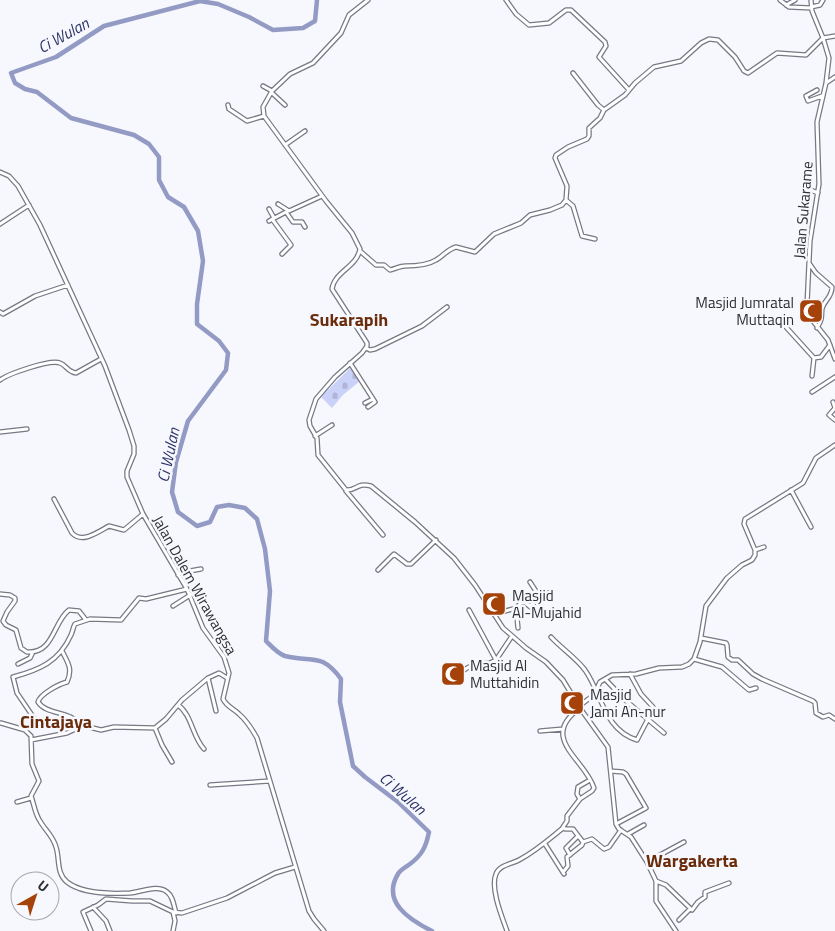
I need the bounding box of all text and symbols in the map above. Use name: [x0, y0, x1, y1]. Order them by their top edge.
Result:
water label: Ci Wulan: [33, 11, 94, 59]
street label: Jalan Sukarame: [787, 160, 819, 260]
place label: Masjid Jumratal Muttaqin: [695, 291, 794, 331]
mosque icon: Masjid Jumratal Muttaqin: [798, 298, 824, 324]
district label: Sukarapih: [310, 306, 388, 333]
water label: Ci Wulan: [151, 424, 186, 485]
street label: Jalan Dalem Wirawangsa: [147, 511, 243, 660]
place label: Masjid Al-Mujahid: [512, 584, 582, 624]
mosque icon: Masjid Al-Mujahid: [481, 591, 507, 617]
place label: Masjid Al Muttahidin: [470, 654, 539, 694]
mosque icon: Masjid Al Muttahidin: [440, 661, 466, 687]
place label: Masjid Jami An-nur: [590, 683, 666, 723]
mosque icon: Masjid Jami An-nur: [559, 690, 585, 716]
district label: Cintajaya: [20, 708, 92, 735]
water label: Ci Wulan: [374, 766, 433, 821]
district label: Wargakerta: [646, 847, 738, 874]
north arrow: [10, 871, 60, 921]
text: U: [33, 874, 54, 897]

